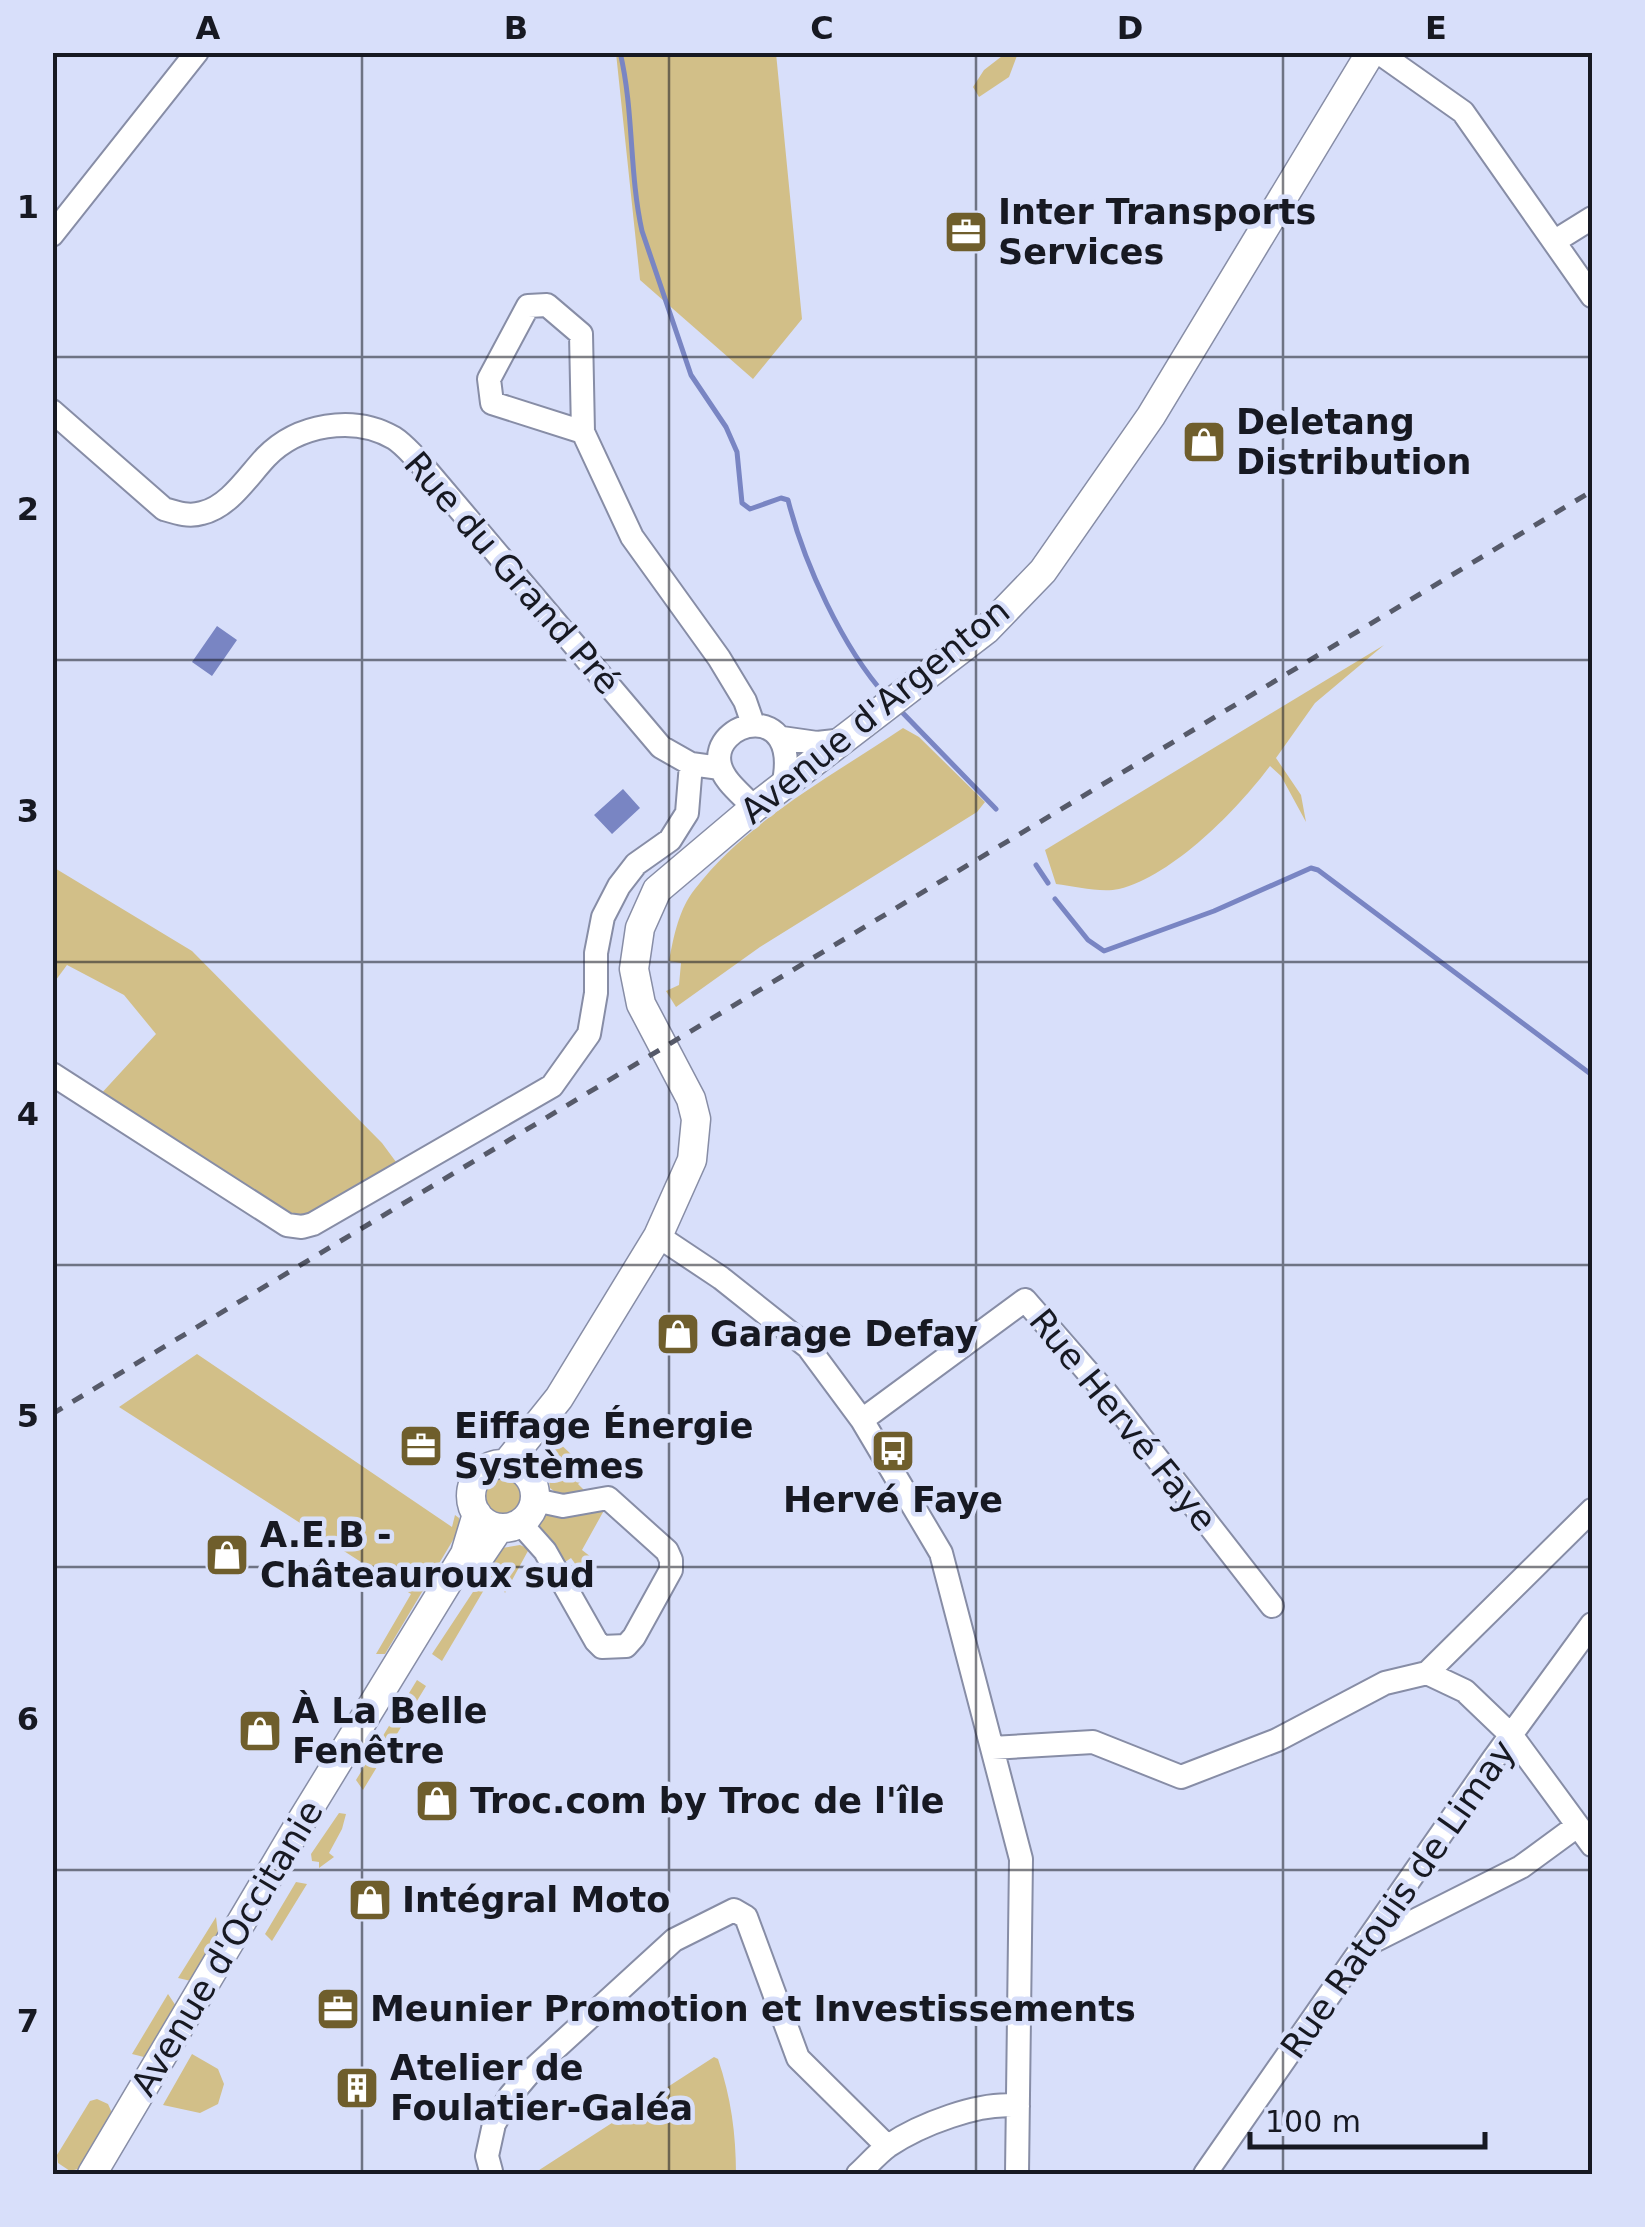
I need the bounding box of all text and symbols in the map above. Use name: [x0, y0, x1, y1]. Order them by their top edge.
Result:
text: A: [196, 9, 221, 47]
text: B: [504, 9, 528, 47]
text: C: [810, 9, 834, 47]
text: D: [1117, 9, 1143, 47]
text: E: [1425, 9, 1447, 47]
text: 1: [17, 188, 39, 226]
place label: Inter Transports Services: [998, 192, 1316, 272]
office icon: Inter Transports Services: [943, 209, 989, 255]
place label: Deletang Distribution: [1236, 402, 1472, 482]
shop icon: Deletang Distribution: [1181, 419, 1227, 465]
street label: Rue du Grand Pré: [396, 444, 628, 702]
text: 2: [17, 490, 39, 528]
street label: Avenue d'Argenton: [733, 590, 1017, 832]
text: 3: [17, 792, 39, 830]
text: 4: [17, 1095, 39, 1133]
street label: Rue Hervé Faye: [1021, 1301, 1225, 1539]
shop icon: Garage Defay: [655, 1311, 701, 1357]
place label: Garage Defay: [710, 1314, 978, 1354]
text: 5: [17, 1397, 39, 1435]
place label: Eiffage Énergie Systèmes: [454, 1405, 753, 1486]
office icon: Eiffage Énergie Systèmes: [398, 1423, 444, 1469]
bus stop icon: Hervé Faye: [870, 1428, 916, 1474]
place label: Hervé Faye: [783, 1480, 1003, 1520]
place label: A.E.B - Châteauroux sud: [260, 1515, 595, 1595]
shop icon: A.E.B - Châteauroux sud: [204, 1532, 250, 1578]
place label: À La Belle Fenêtre: [292, 1690, 488, 1771]
text: 6: [17, 1700, 39, 1738]
shop icon: À La Belle Fenêtre: [237, 1708, 283, 1754]
street label: Rue Ratouis de Limay: [1273, 1732, 1523, 2066]
shop icon: Troc.com by Troc de l'île: [414, 1778, 460, 1824]
place label: Troc.com by Troc de l'île: [470, 1781, 945, 1821]
street label: Avenue d'Occitanie: [123, 1793, 331, 2103]
shop icon: Intégral Moto: [347, 1877, 393, 1923]
place label: Intégral Moto: [402, 1880, 670, 1920]
office icon: Meunier Promotion et Investissements: [315, 1986, 361, 2032]
place label: Meunier Promotion et Investissements: [370, 1989, 1136, 2029]
text: 7: [17, 2002, 39, 2040]
place label: Atelier de Foulatier-Galéa: [390, 2048, 693, 2128]
building icon: Atelier de Foulatier-Galéa: [334, 2065, 380, 2111]
scale bar: [1250, 2087, 1485, 2149]
text: 100 m: [1265, 2104, 1361, 2139]

